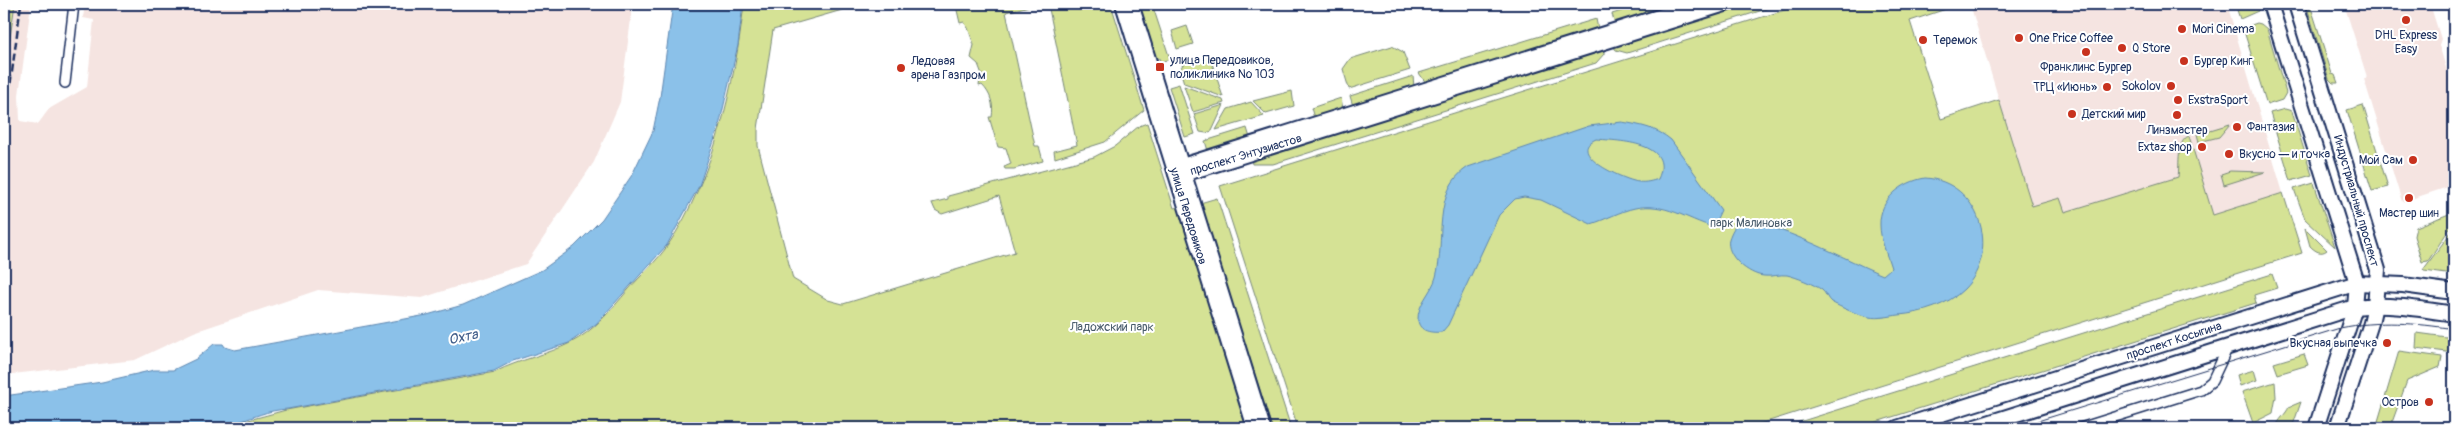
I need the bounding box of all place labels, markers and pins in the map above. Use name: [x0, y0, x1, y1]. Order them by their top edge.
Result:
marker: DHL Express Easy: [2400, 14, 2412, 26]
place label: Mori Cinema: [2192, 22, 2255, 37]
marker: Mori Cinema: [2176, 23, 2188, 35]
place label: DHL Express Easy: [2375, 28, 2438, 57]
place label: One Price Coffee: [2029, 31, 2113, 46]
marker: One Price Coffee: [2013, 32, 2025, 44]
place label: Теремок: [1933, 33, 1978, 48]
marker: Теремок: [1917, 34, 1929, 46]
place label: Q Store: [2132, 41, 2170, 56]
marker: Q Store: [2116, 42, 2128, 54]
marker: Франклинс Бургер: [2080, 46, 2092, 58]
place label: улица Передовиков, поликлиника № 103: [1169, 53, 1275, 82]
place label: Ледовая арена Газпром: [910, 54, 986, 83]
place label: Бургер Кинг: [2194, 54, 2253, 69]
marker: Бургер Кинг: [2178, 55, 2190, 67]
place label: Франклинс Бургер: [2040, 60, 2132, 75]
marker: улица Передовиков, поликлиника № 103: [1154, 61, 1166, 73]
marker: Ледовая арена Газпром: [895, 62, 907, 74]
place label: Sokolov: [2121, 79, 2161, 94]
place label: ТРЦ «Июнь»: [2033, 80, 2097, 95]
marker: Sokolov: [2165, 80, 2177, 92]
marker: ТРЦ «Июнь»: [2101, 81, 2113, 93]
place label: ExstraSport: [2188, 93, 2248, 108]
marker: ExstraSport: [2172, 94, 2184, 106]
place label: Детский мир: [2081, 107, 2146, 122]
marker: Детский мир: [2066, 108, 2078, 120]
marker: Линзмастер: [2171, 109, 2183, 121]
place label: Фантазия: [2247, 120, 2295, 135]
marker: Фантазия: [2231, 121, 2243, 133]
place label: Линзмастер: [2145, 123, 2208, 138]
place label: Extaz shop: [2138, 140, 2192, 155]
marker: Extaz shop: [2196, 141, 2208, 153]
place label: Вкусно — и точка: [2239, 147, 2331, 162]
marker: Вкусно — и точка: [2223, 148, 2235, 160]
place label: Мой Сам: [2359, 153, 2403, 168]
marker: Мой Сам: [2407, 154, 2419, 166]
marker: Мастер шин: [2403, 192, 2415, 204]
place label: Мастер шин: [2379, 206, 2439, 221]
place label: Вкусная выпечка: [2290, 336, 2377, 351]
marker: Вкусная выпечка: [2381, 337, 2393, 349]
place label: Остров: [2381, 395, 2419, 410]
marker: Остров: [2423, 396, 2435, 408]

